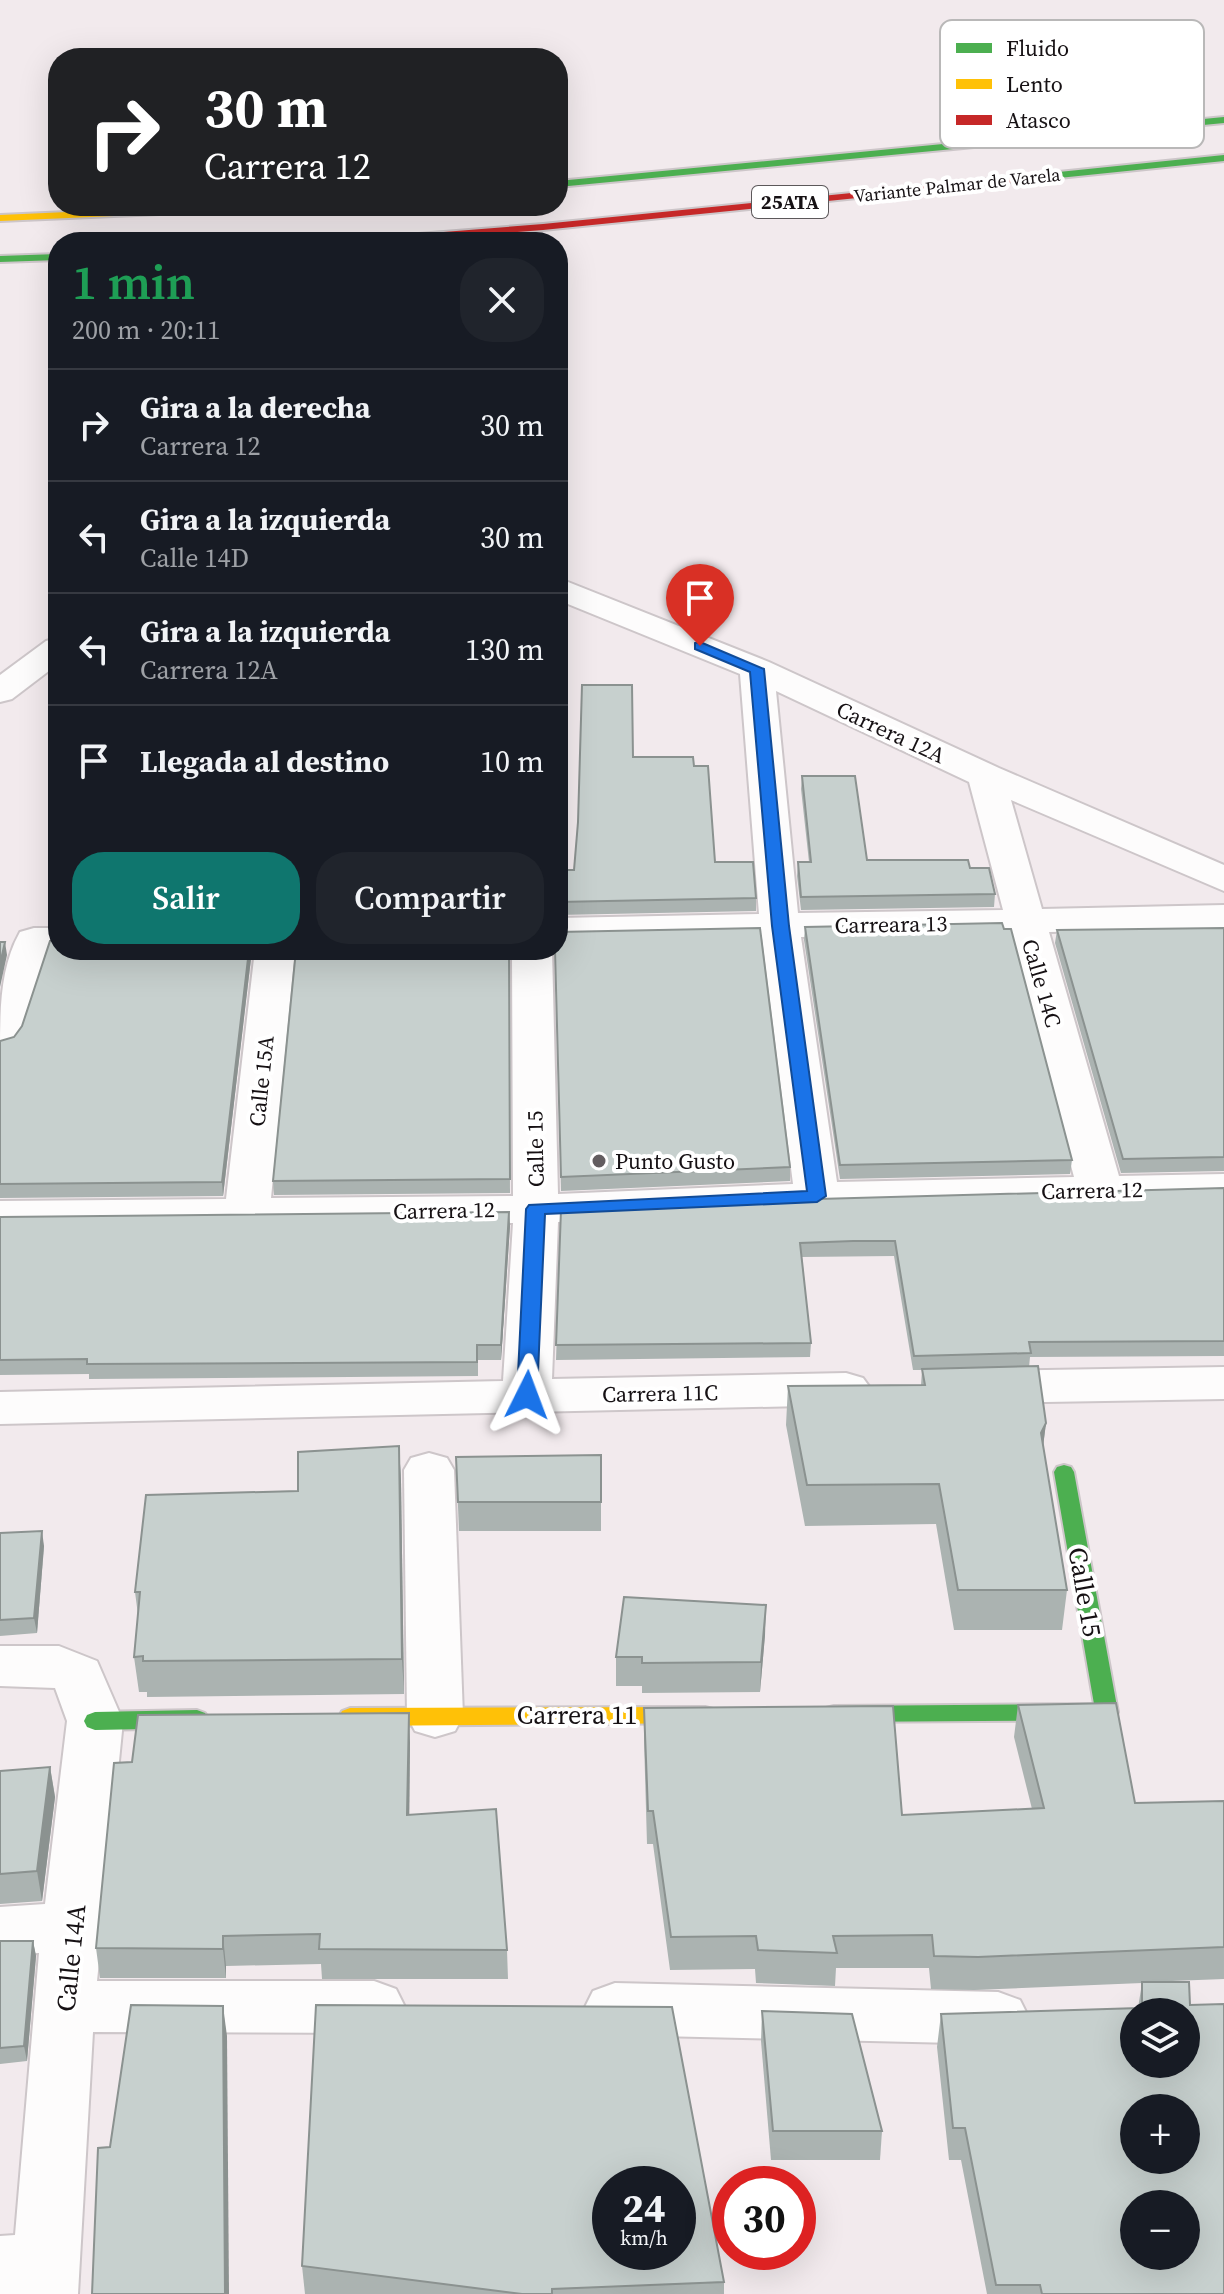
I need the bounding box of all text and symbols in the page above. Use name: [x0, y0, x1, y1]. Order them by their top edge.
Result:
legend: [940, 20, 1204, 148]
text: Fluido: [1006, 33, 1069, 63]
text: 30 m: [204, 69, 327, 146]
text: Lento: [1006, 69, 1063, 99]
icon: right: [72, 80, 176, 184]
text: Atasco: [1006, 105, 1071, 135]
text: Carrera 12: [204, 142, 371, 191]
street label: Variante Palmar de Varela: [852, 162, 1062, 208]
road number: 25ATA: [752, 186, 828, 218]
text: 1 min: [72, 249, 195, 315]
button: close: [460, 258, 544, 342]
text: 200 m · 20:11: [72, 312, 220, 348]
text: Gira a la derecha: [140, 387, 371, 428]
icon: right: [72, 403, 116, 447]
text: 30 m: [480, 405, 544, 446]
text: Carrera 12: [140, 428, 261, 464]
text: Gira a la izquierda: [140, 499, 390, 540]
icon: left: [72, 515, 116, 559]
text: 30 m: [480, 517, 544, 558]
text: Calle 14D: [140, 540, 249, 576]
pin: [666, 564, 734, 646]
icon: arrive: [678, 576, 722, 620]
text: Gira a la izquierda: [140, 611, 390, 652]
icon: left: [72, 627, 116, 671]
text: 130 m: [465, 629, 544, 670]
text: Carrera 12A: [140, 652, 278, 688]
street label: Carrera 12A: [832, 694, 951, 770]
icon: arrive: [72, 739, 116, 783]
text: Llegada al destino: [140, 741, 389, 782]
text: 10 m: [480, 741, 544, 782]
button: Salir: [72, 852, 300, 944]
button: Compartir: [316, 852, 544, 944]
street label: Carreara 13: [834, 908, 948, 940]
street label: Calle 14C: [1015, 935, 1069, 1031]
street label: Calle 15A: [241, 1034, 281, 1128]
street label: Calle 15: [519, 1110, 551, 1188]
place label: Punto Gusto: [615, 1146, 735, 1176]
marker: Punto Gusto: [590, 1152, 608, 1170]
street label: Carrera 12: [1041, 1174, 1143, 1206]
street label: Carrera 12: [393, 1194, 495, 1226]
position arrow: [485, 1353, 569, 1437]
street label: Carrera 11C: [602, 1377, 718, 1409]
street label: Calle 15: [1059, 1544, 1111, 1640]
street label: Carrera 11: [517, 1697, 637, 1733]
street label: Calle 14A: [47, 1903, 95, 2013]
map controls: [1120, 1998, 1200, 2270]
button: layers: [1120, 1998, 1200, 2078]
button: +: [1120, 2094, 1200, 2174]
speed limit sign: 30: [712, 2166, 816, 2270]
text: 24: [622, 2181, 666, 2235]
button: −: [1120, 2190, 1200, 2270]
text: km/h: [620, 2224, 668, 2252]

